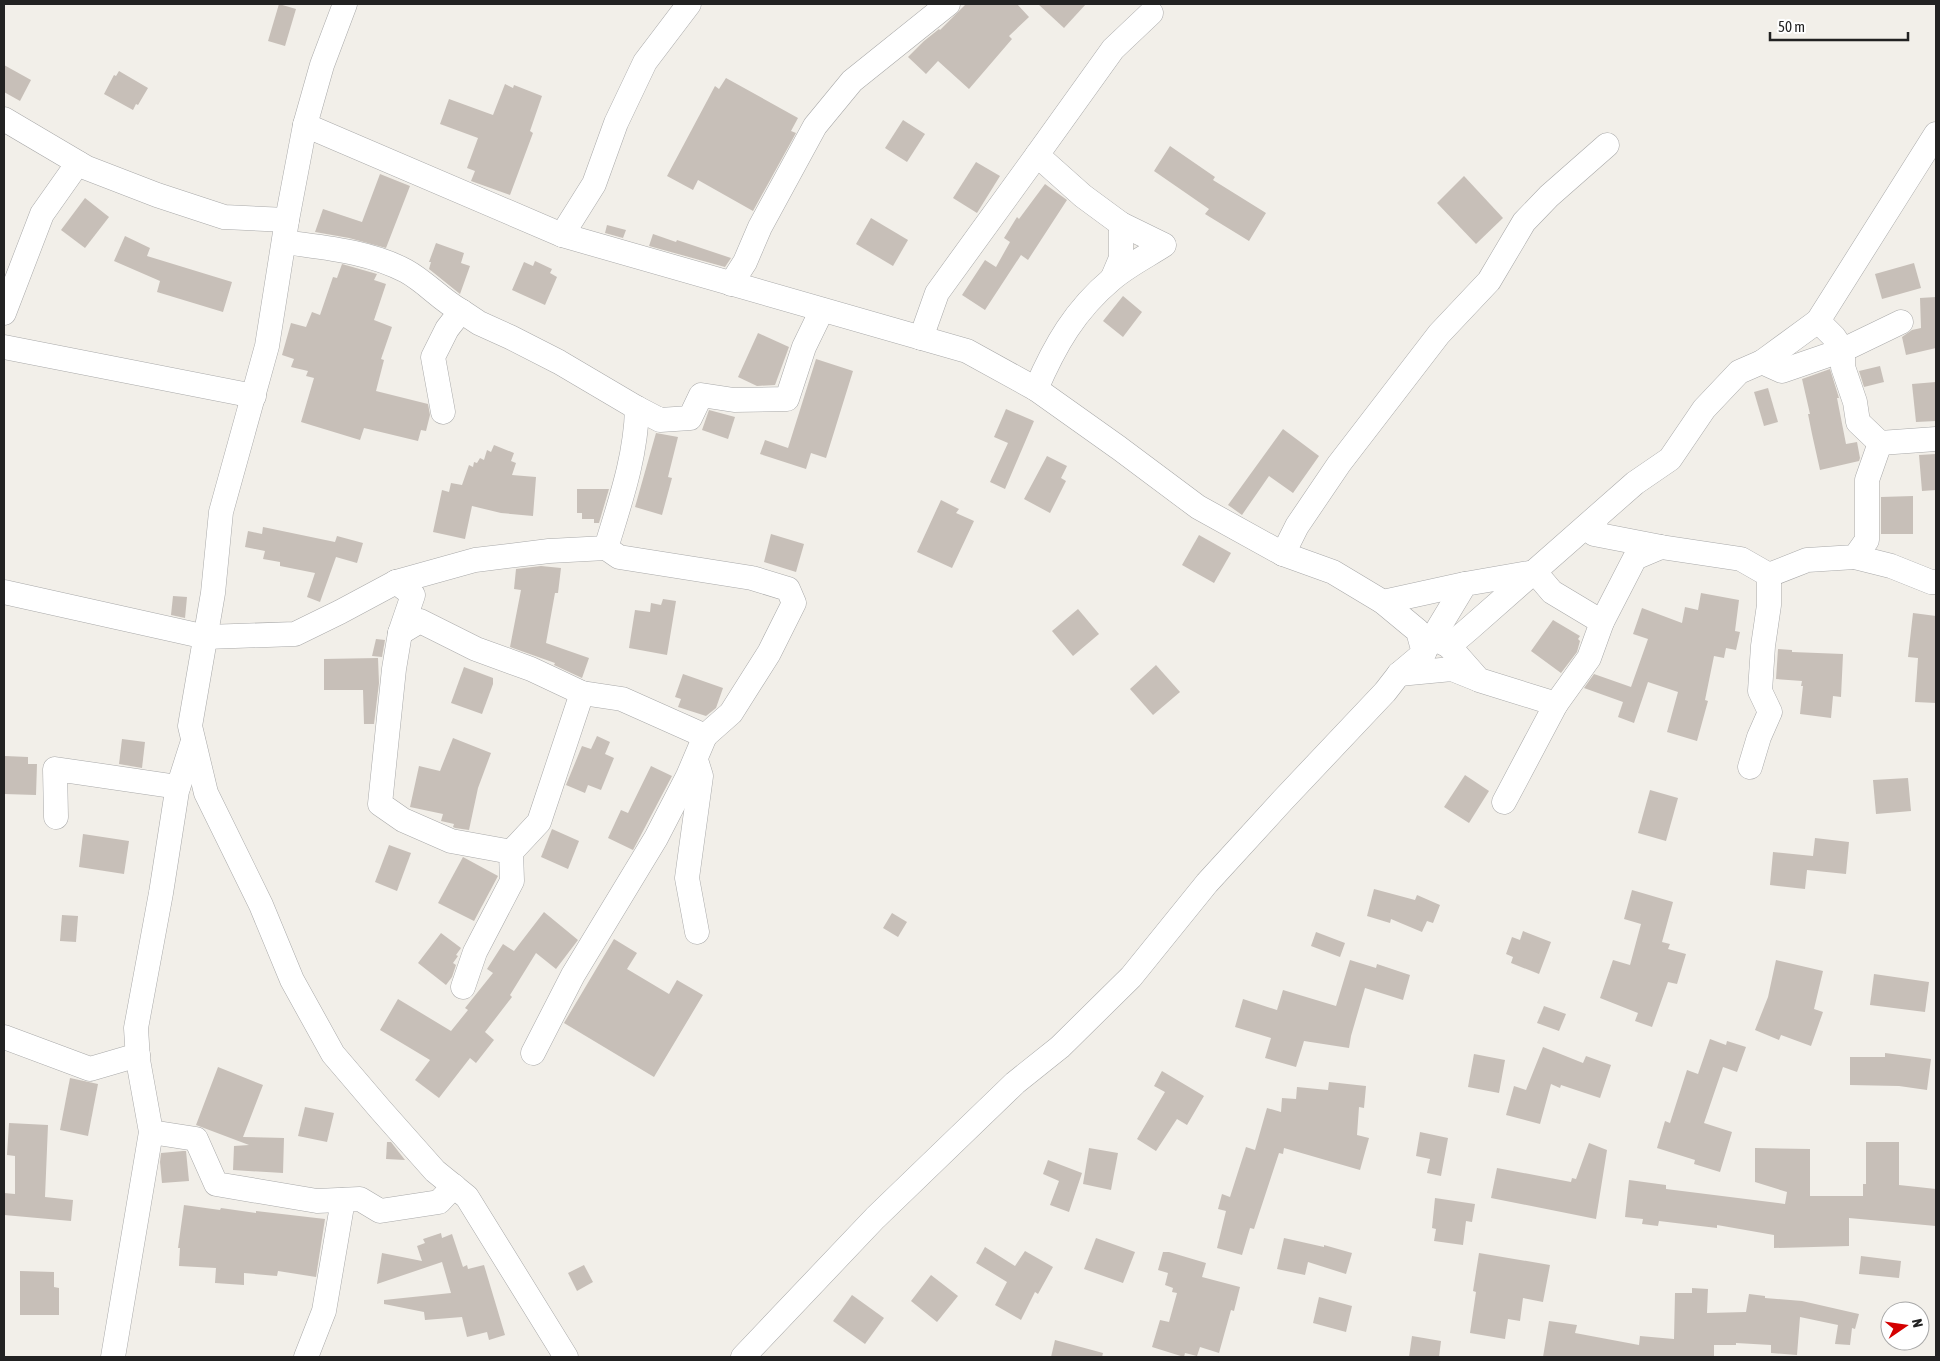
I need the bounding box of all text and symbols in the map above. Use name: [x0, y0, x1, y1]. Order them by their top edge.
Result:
scale bar: [1770, 10, 1908, 42]
text: 50 m: [1778, 18, 1805, 35]
north arrow: [1880, 1301, 1930, 1351]
text: N: [1909, 1317, 1926, 1329]

